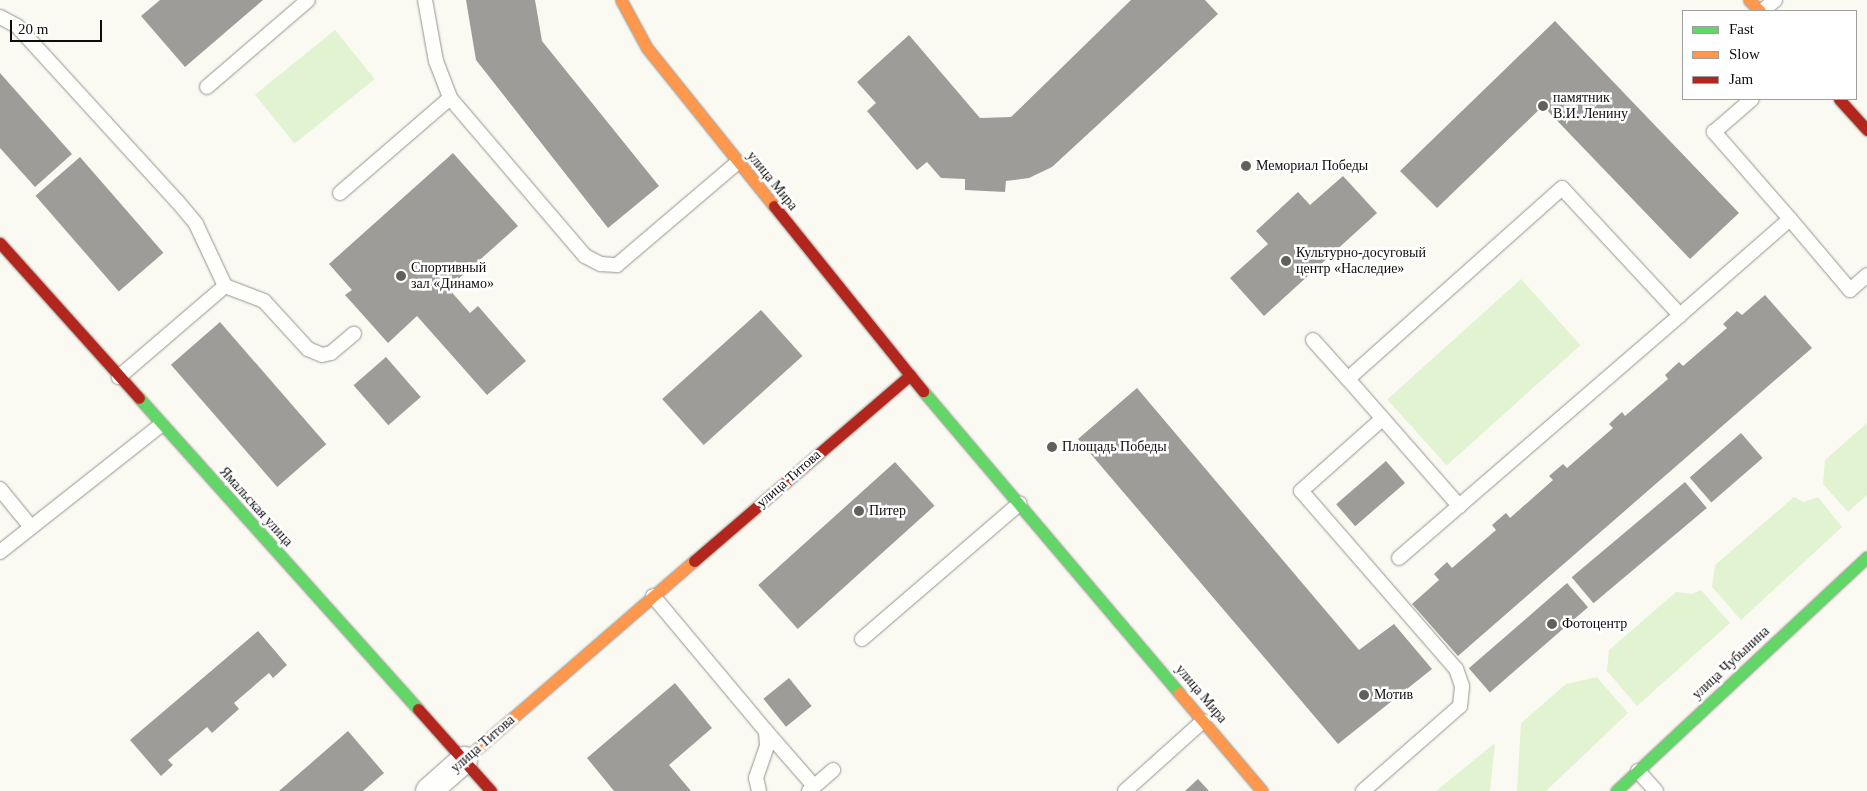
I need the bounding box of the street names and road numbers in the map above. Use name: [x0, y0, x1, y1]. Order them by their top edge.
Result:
street label: улица Мира: [743, 148, 801, 214]
street label: улица Титова: [754, 447, 824, 511]
street label: Ямальская улица: [216, 464, 296, 550]
street label: улица Чубынина: [1689, 623, 1773, 703]
street label: улица Мира: [1172, 661, 1230, 727]
street label: улица Титова: [448, 712, 518, 776]

